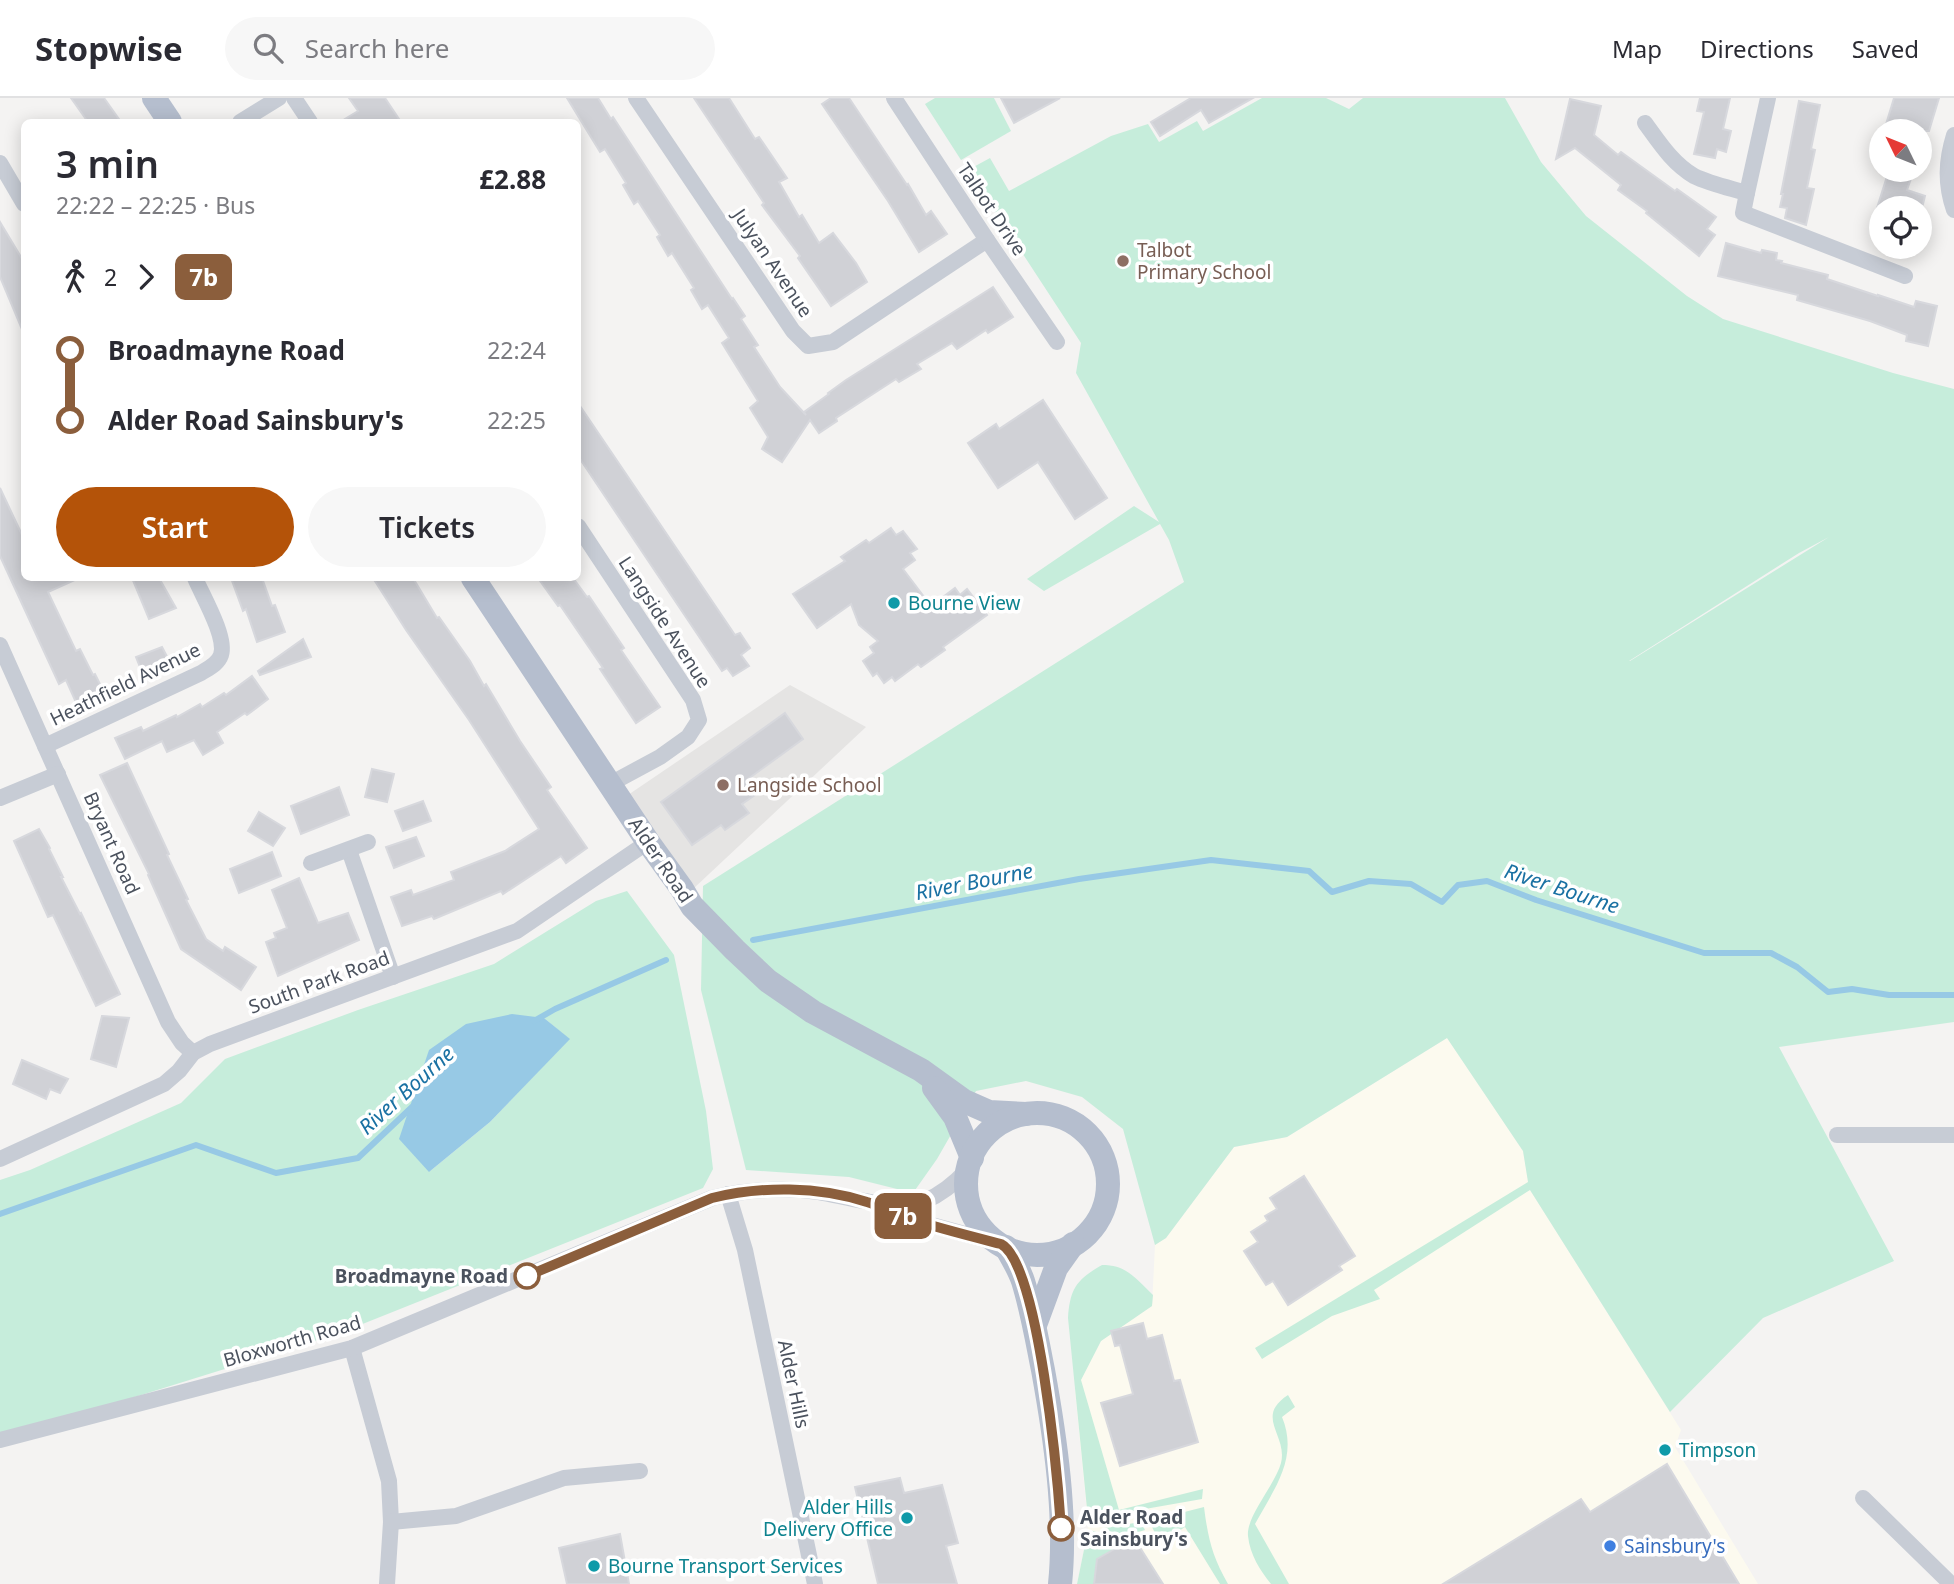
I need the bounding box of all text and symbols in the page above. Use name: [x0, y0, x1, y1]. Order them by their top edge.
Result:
search box: [225, 17, 715, 80]
text: Stopwise: [35, 26, 183, 71]
icon: search: [249, 29, 287, 67]
text: Search here: [305, 30, 449, 66]
text: Map: [1612, 32, 1662, 65]
text: Directions: [1700, 32, 1814, 65]
text: Saved: [1852, 32, 1919, 65]
north arrow: [1869, 119, 1932, 182]
map controls: [1869, 119, 1932, 259]
text: 3 min: [56, 137, 159, 189]
street label: Talbot Drive: [951, 158, 1033, 260]
text: £2.88: [479, 161, 546, 197]
text: 22:22 – 22:25 · Bus: [56, 189, 255, 221]
button: locate: [1869, 196, 1932, 259]
street label: Julyan Avenue: [726, 202, 819, 322]
place label: Talbot Primary School: [1137, 237, 1271, 285]
marker: Talbot Primary School: [1115, 253, 1131, 269]
icon: walk: [56, 258, 94, 296]
icon: forward: [127, 258, 165, 296]
text: 7b: [189, 260, 218, 293]
text: 2: [104, 261, 117, 293]
text: Broadmayne Road: [108, 332, 345, 368]
text: 22:24: [487, 334, 546, 366]
text: Alder Road Sainsbury's: [108, 402, 404, 438]
text: 22:25: [487, 404, 546, 436]
button: Start: [56, 487, 294, 567]
button: Tickets: [308, 487, 546, 567]
street label: Langside Avenue: [613, 551, 717, 693]
place label: Bourne View: [908, 590, 1020, 616]
marker: Bourne View: [886, 595, 902, 611]
street label: Heathfield Avenue: [45, 636, 205, 732]
place label: Langside School: [737, 772, 882, 798]
marker: Langside School: [715, 777, 731, 793]
street label: Bryant Road: [78, 788, 146, 898]
street label: Alder Road: [623, 812, 699, 908]
water label: River Bourne: [913, 856, 1035, 906]
water label: River Bourne: [1501, 856, 1623, 920]
street label: South Park Road: [245, 944, 393, 1020]
water label: River Bourne: [352, 1040, 460, 1140]
line badge: 7b: [872, 1193, 934, 1239]
text: 7b: [889, 1199, 917, 1232]
place label: Broadmayne Road: [335, 1263, 508, 1289]
marker: Broadmayne Road: [514, 1263, 540, 1289]
street label: Bloxworth Road: [220, 1309, 364, 1373]
street label: Alder Hills: [772, 1337, 816, 1431]
place label: Timpson: [1679, 1437, 1756, 1463]
marker: Timpson: [1657, 1442, 1673, 1458]
place label: Alder Hills Delivery Office: [763, 1494, 893, 1542]
place label: Alder Road Sainsbury's: [1080, 1504, 1188, 1552]
marker: Alder Hills Delivery Office: [899, 1510, 915, 1526]
marker: Alder Road Sainsbury's: [1048, 1515, 1074, 1541]
place label: Sainsbury's: [1624, 1533, 1725, 1559]
marker: Sainsbury's: [1602, 1538, 1618, 1554]
place label: Bourne Transport Services: [608, 1553, 843, 1579]
marker: Bourne Transport Services: [586, 1558, 602, 1574]

